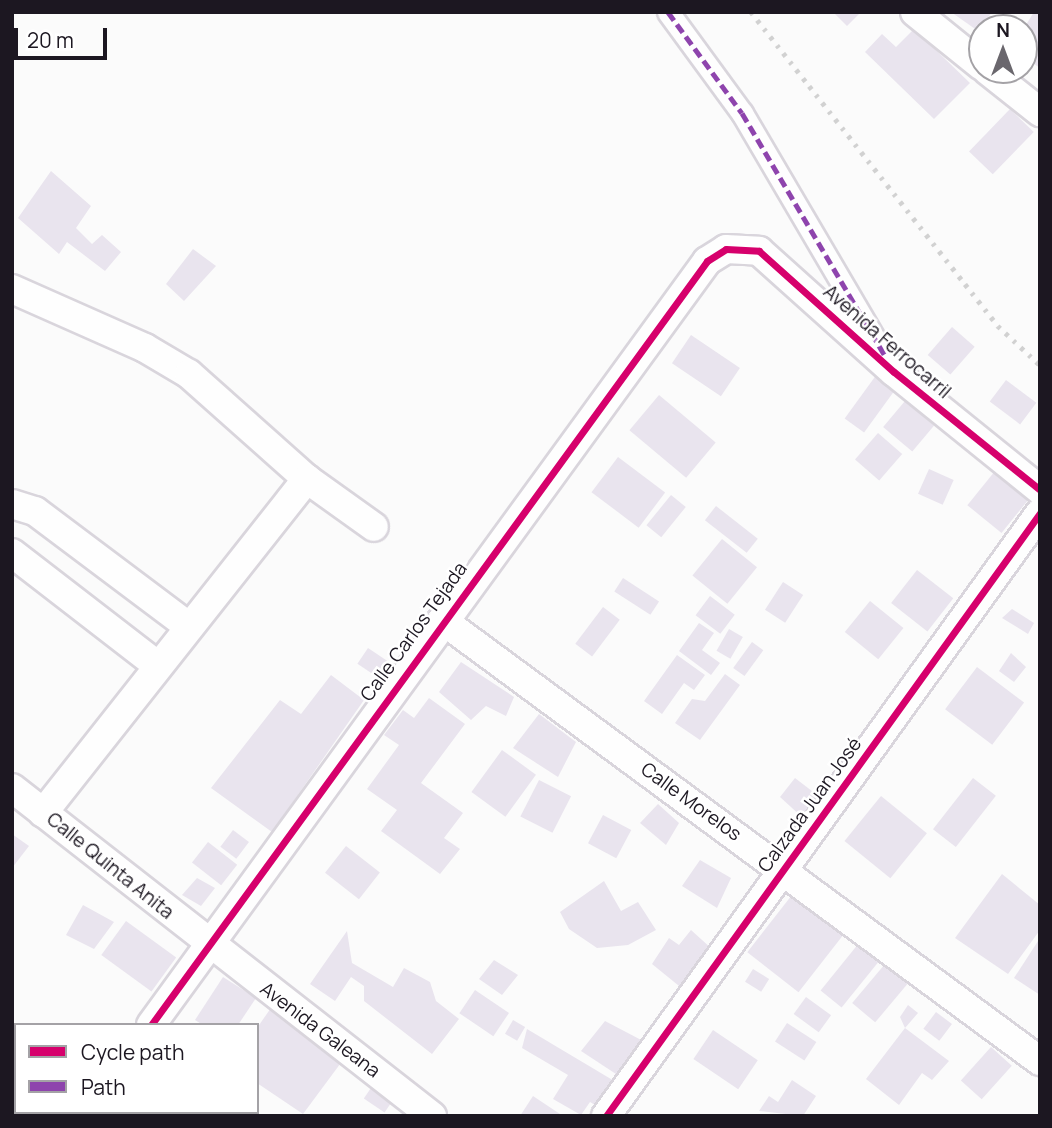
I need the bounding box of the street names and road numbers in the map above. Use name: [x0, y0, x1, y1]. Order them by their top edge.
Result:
street label: Avenida Ferrocarril: [819, 280, 955, 404]
street label: Calle Carlos Tejada: [356, 558, 472, 706]
street label: Calzada Juan José: [753, 733, 867, 877]
street label: Calle Morelos: [636, 758, 746, 846]
street label: Calle Quinta Anita: [42, 808, 178, 924]
street label: Avenida Galeana: [255, 977, 385, 1083]

